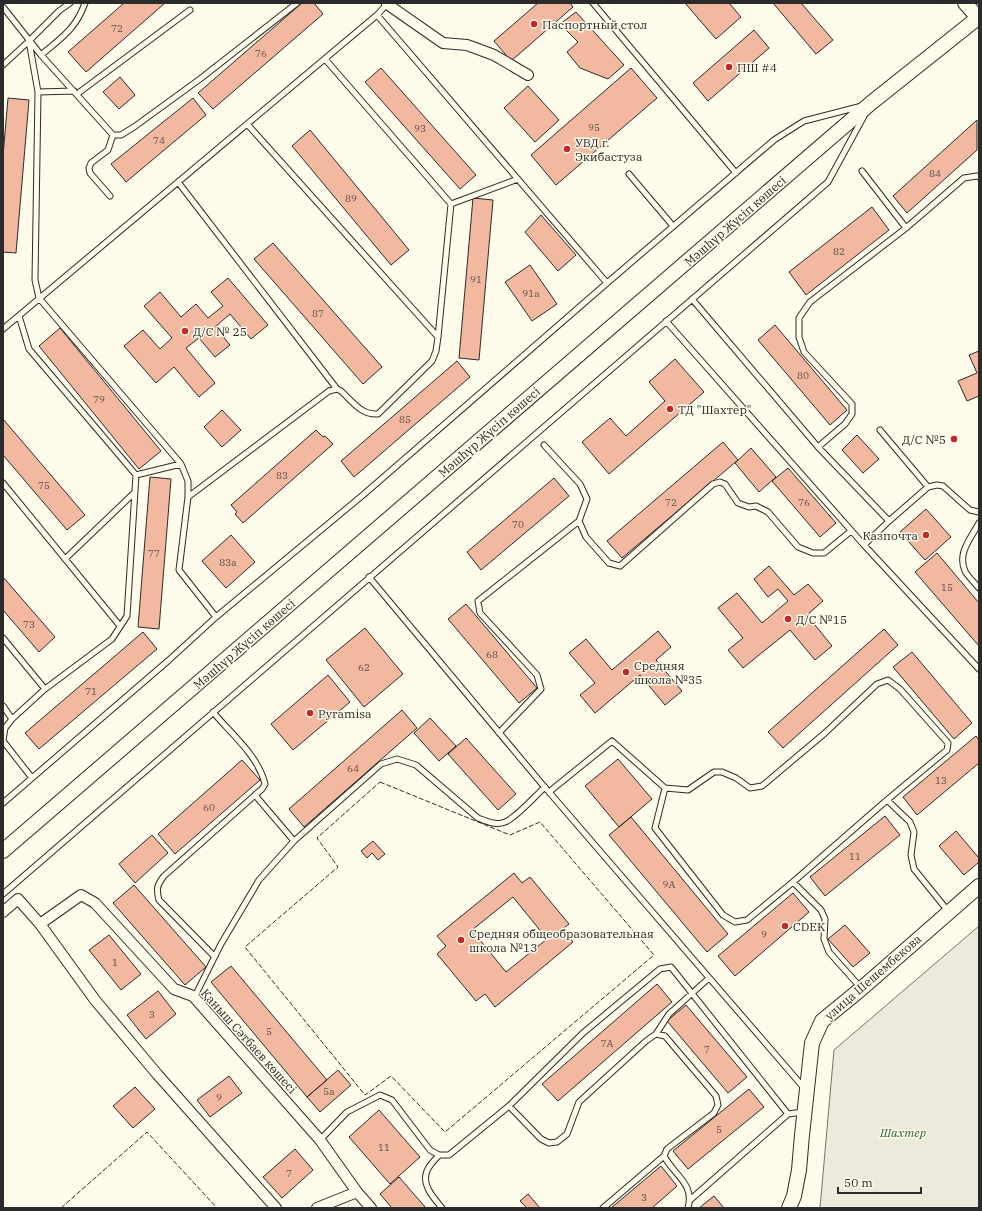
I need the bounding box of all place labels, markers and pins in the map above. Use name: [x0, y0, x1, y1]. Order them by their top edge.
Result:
place label: Паспортный стол: [542, 17, 647, 32]
marker: Паспортный стол: [529, 19, 539, 29]
place label: ПШ #4: [737, 60, 777, 75]
marker: ПШ #4: [724, 62, 734, 72]
place label: УВД г. Экибастуза: [575, 135, 643, 164]
marker: УВД г. Экибастуза: [562, 144, 572, 154]
place label: Д/С № 25: [193, 324, 247, 339]
marker: Д/С № 25: [180, 326, 190, 336]
place label: ТД "Шахтер": [678, 402, 752, 417]
marker: ТД "Шахтер": [665, 404, 675, 414]
place label: Д/С №5: [902, 432, 946, 447]
marker: Д/С №5: [949, 434, 959, 444]
place label: Казпочта: [862, 528, 918, 543]
marker: Казпочта: [921, 530, 931, 540]
place label: Д/С №15: [796, 612, 847, 627]
marker: Д/С №15: [783, 614, 793, 624]
place label: Средняя школа №35: [634, 658, 702, 687]
marker: Средняя школа №35: [621, 667, 631, 677]
place label: Pyramisa: [318, 706, 372, 721]
marker: Pyramisa: [305, 708, 315, 718]
place label: CDEK: [793, 919, 826, 934]
marker: CDEK: [780, 921, 790, 931]
place label: Средняя общеобразовательная школа №13: [469, 926, 654, 955]
marker: Средняя общеобразовательная школа №13: [456, 935, 466, 945]

